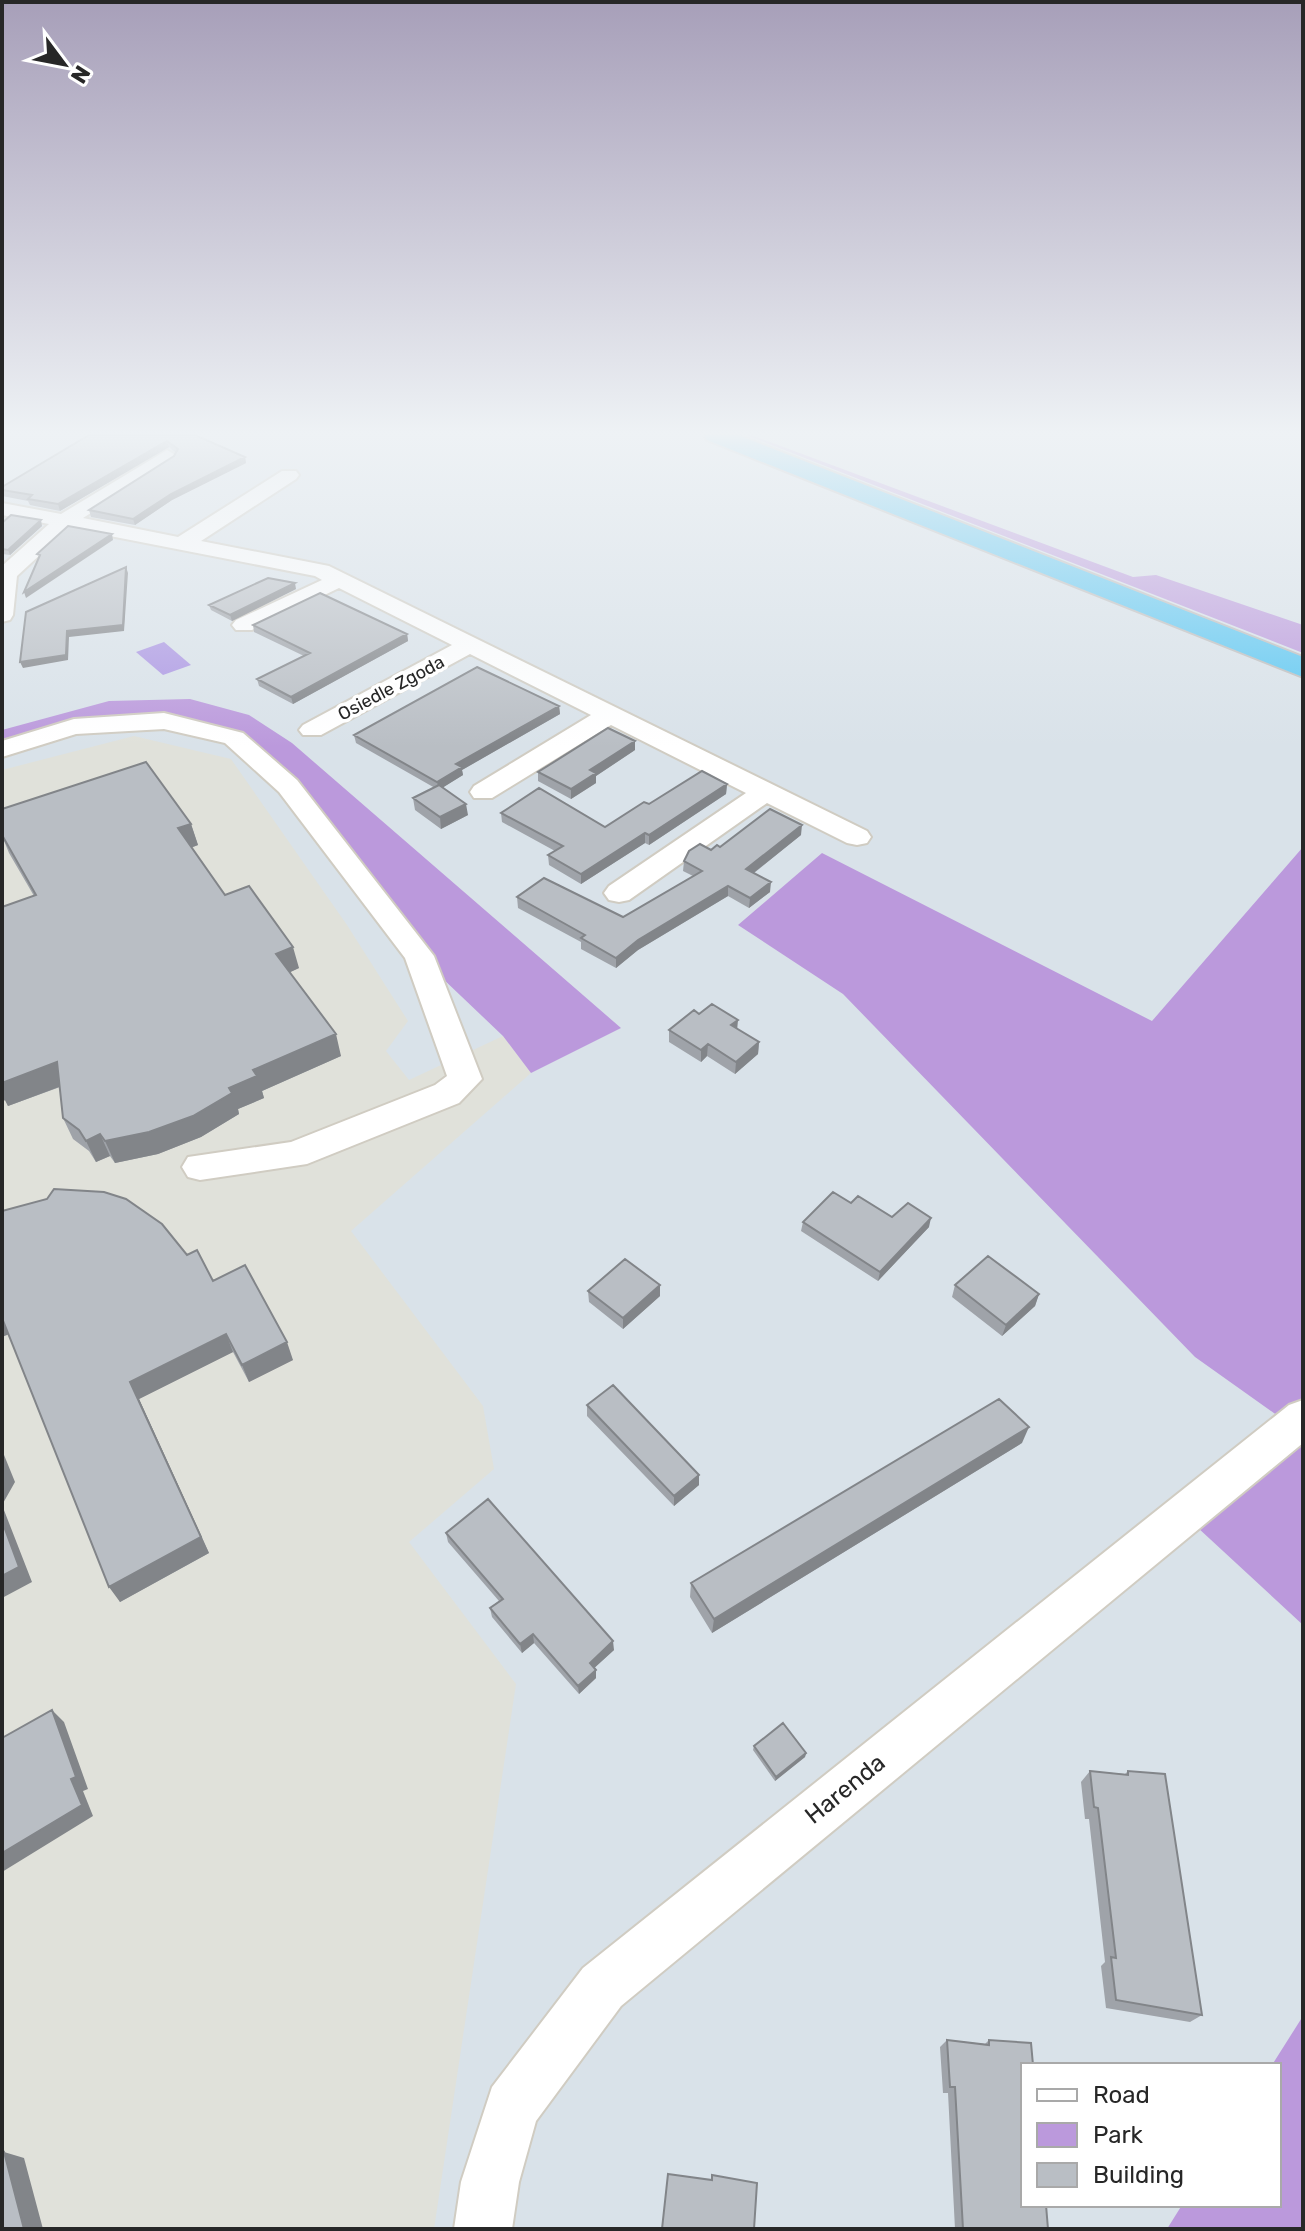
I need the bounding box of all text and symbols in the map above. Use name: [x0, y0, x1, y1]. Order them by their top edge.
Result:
north arrow: [24, 24, 104, 104]
text: N: [65, 60, 96, 88]
street label: Osiedle Zgoda: [334, 651, 448, 725]
street label: Harenda: [799, 1748, 891, 1830]
legend: [1021, 2063, 1281, 2207]
text: Road: [1093, 2081, 1150, 2109]
text: Park: [1093, 2121, 1144, 2149]
text: Building: [1093, 2161, 1184, 2189]

